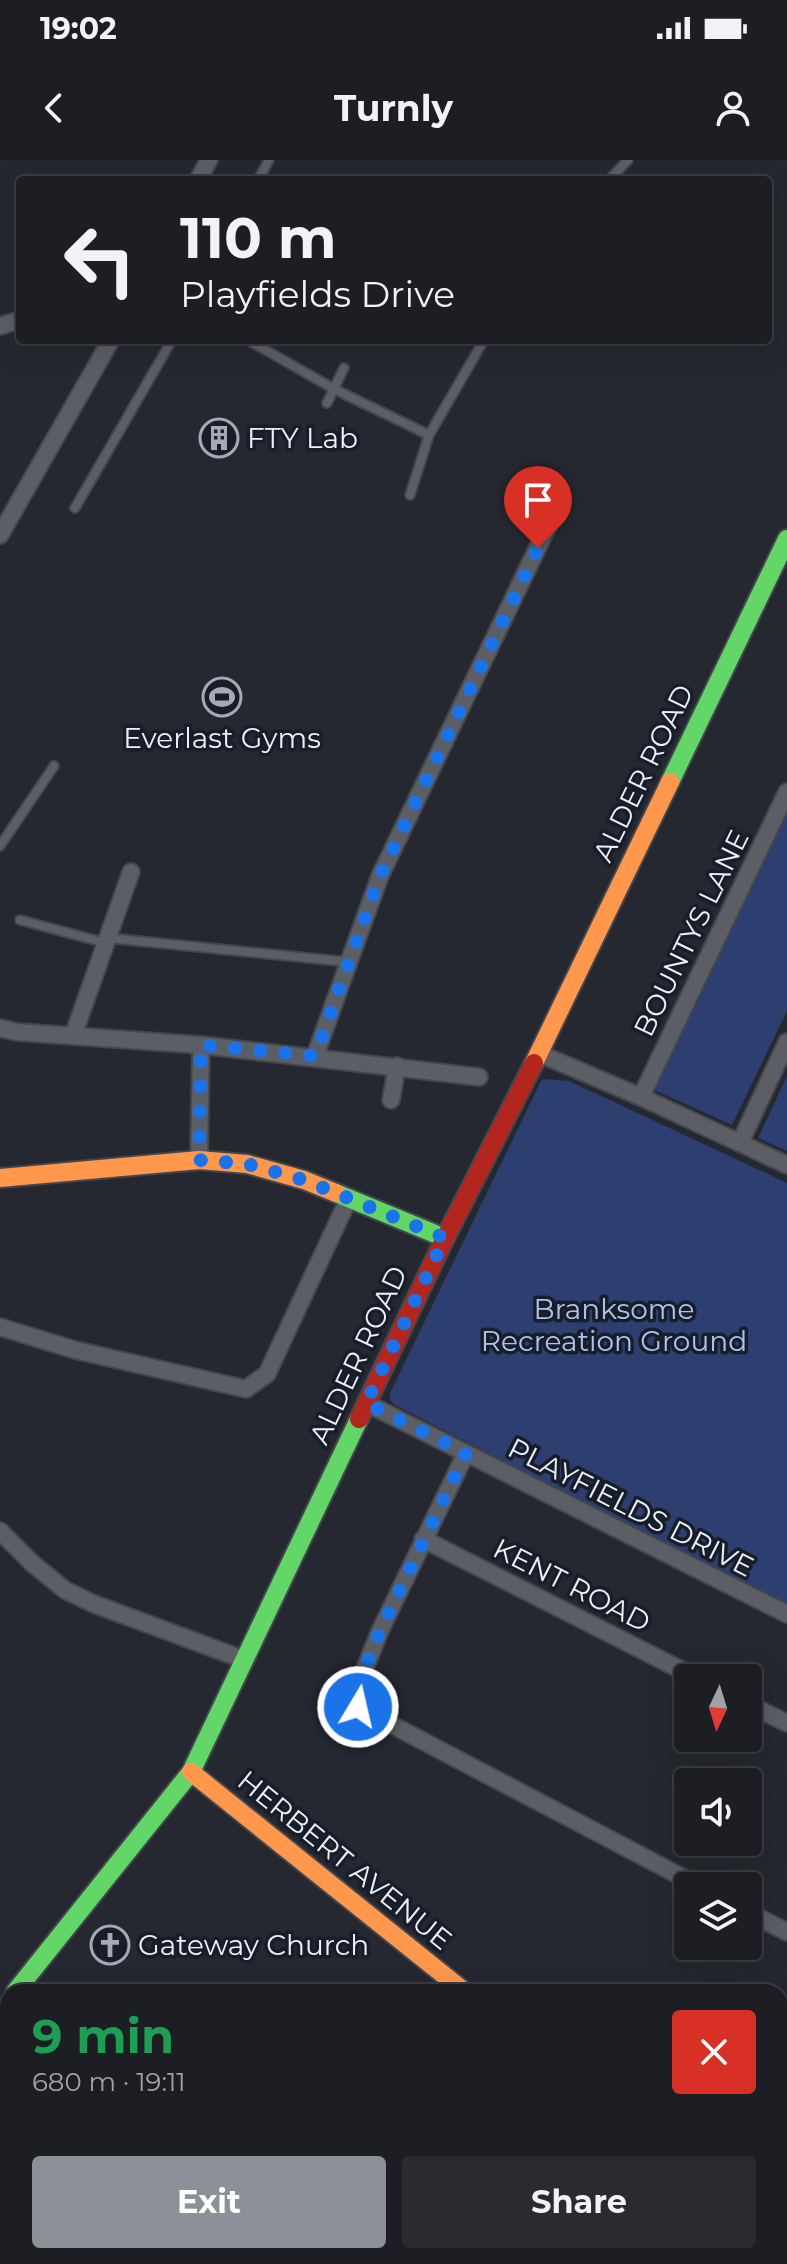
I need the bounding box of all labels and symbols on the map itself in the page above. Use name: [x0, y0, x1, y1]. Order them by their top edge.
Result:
building icon: FTY Lab: [198, 417, 240, 459]
place label: FTY Lab: [247, 421, 358, 455]
pin: [504, 466, 572, 548]
sports icon: Everlast Gyms: [201, 676, 243, 718]
street label: ALDER ROAD: [585, 679, 701, 867]
place label: Everlast Gyms: [123, 721, 321, 755]
street label: BOUNTYS LANE: [626, 824, 756, 1042]
street label: ALDER ROAD: [302, 1261, 414, 1449]
park label: Branksome Recreation Ground: [481, 1292, 747, 1358]
street label: PLAYFIELDS DRIVE: [503, 1430, 759, 1584]
street label: KENT ROAD: [488, 1531, 656, 1639]
north arrow: [674, 1664, 762, 1752]
position arrow: [316, 1665, 400, 1749]
street label: HERBERT AVENUE: [231, 1763, 459, 1957]
church icon: Gateway Church: [89, 1924, 131, 1966]
place label: Gateway Church: [138, 1928, 369, 1962]

